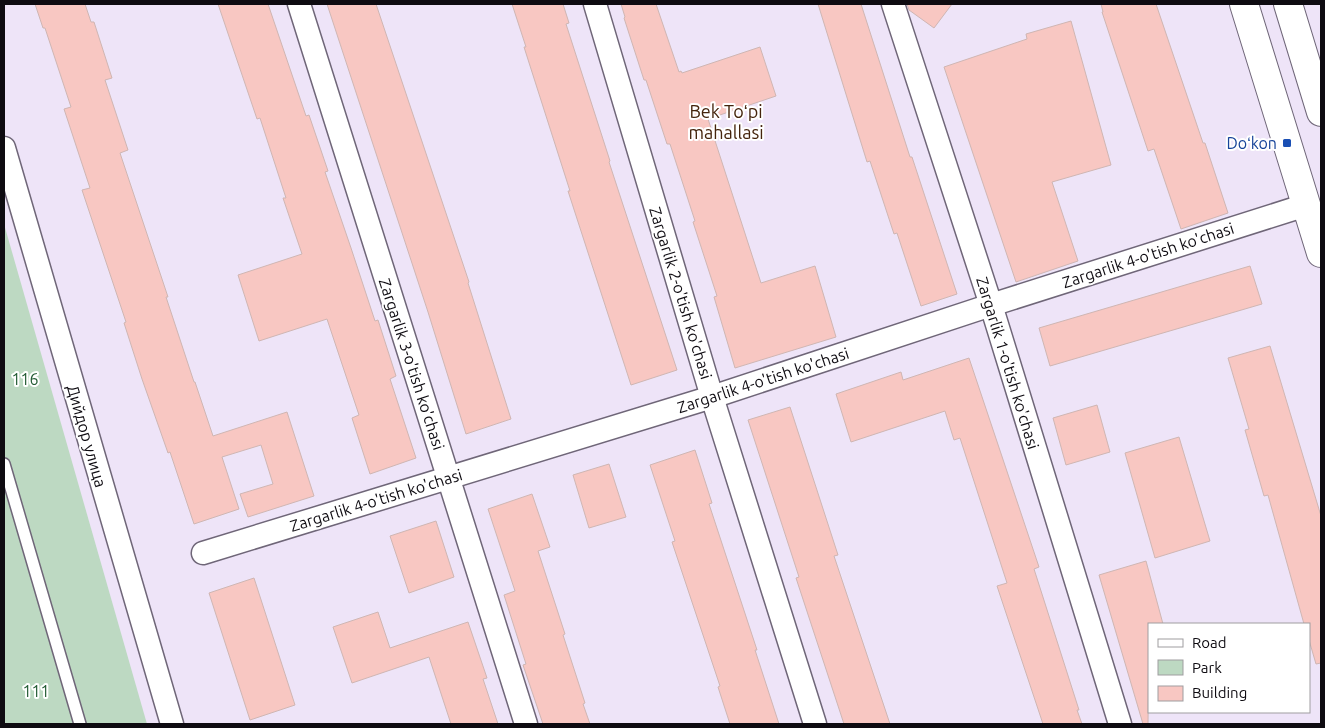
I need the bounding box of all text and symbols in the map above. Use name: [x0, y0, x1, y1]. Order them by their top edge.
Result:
district label: Bek Toʻpi mahallasi: [688, 101, 764, 142]
place label: Doʻkon: [1227, 134, 1277, 152]
marker: Doʻkon: [1281, 137, 1293, 149]
street label: Zargarlik 2-o'tish ko'chasi: [646, 205, 716, 381]
street label: Zargarlik 4-o'tish ko'chasi: [1060, 219, 1236, 291]
street label: Zargarlik 1-o'tish ko'chasi: [973, 275, 1043, 451]
street label: Zargarlik 3-o'tish ko'chasi: [376, 276, 448, 452]
street label: Zargarlik 4-o'tish ko'chasi: [675, 344, 851, 416]
park label: 116: [11, 370, 39, 388]
street label: Дийдор улица: [64, 383, 110, 489]
street label: Zargarlik 4-o'tish ko'chasi: [288, 465, 464, 535]
legend: [1148, 623, 1310, 713]
text: Road: [1192, 634, 1227, 651]
text: Park: [1192, 659, 1222, 676]
park label: 111: [22, 682, 50, 700]
text: Building: [1192, 684, 1247, 701]

